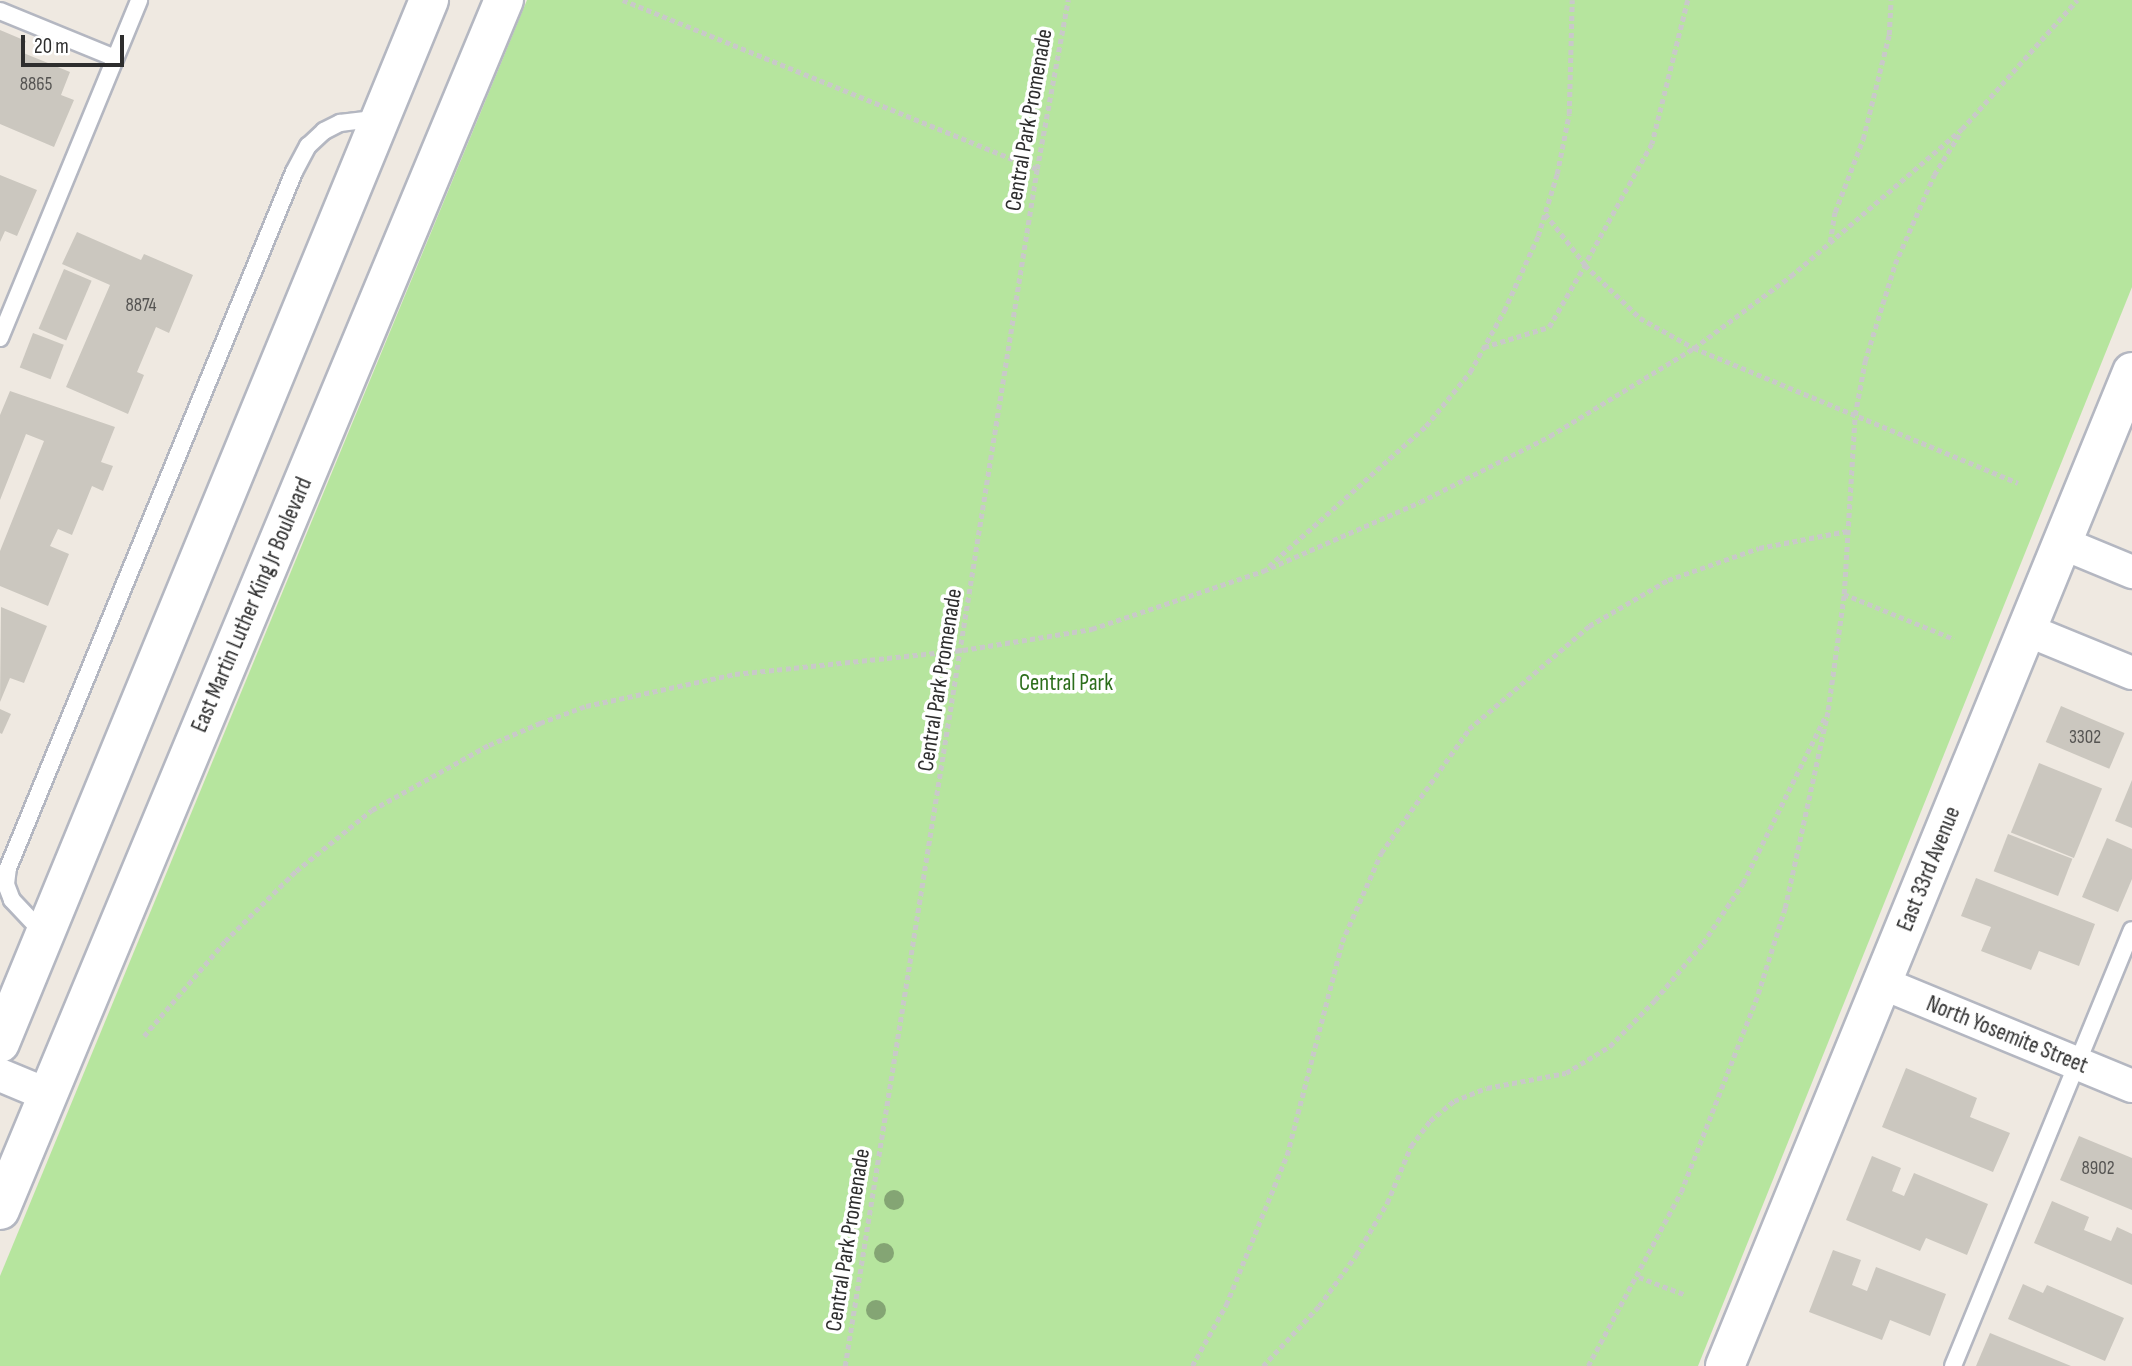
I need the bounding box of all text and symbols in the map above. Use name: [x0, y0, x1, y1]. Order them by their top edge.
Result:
scale bar: [24, 21, 128, 65]
street label: Central Park Promenade: [999, 27, 1059, 213]
text: 20 m: [34, 34, 69, 59]
house number: 8865: [20, 74, 52, 96]
house number: 8874: [125, 295, 157, 317]
street label: East Martin Luther King Jr Boulevard: [186, 474, 318, 736]
street label: Central Park Promenade: [912, 587, 968, 773]
park label: Central Park: [1019, 669, 1113, 697]
house number: 3302: [2069, 727, 2101, 749]
street label: East 33rd Avenue: [1891, 803, 1967, 935]
street label: North Yosemite Street: [1922, 990, 2092, 1080]
street label: Central Park Promenade: [820, 1147, 876, 1333]
house number: 8902: [2081, 1158, 2115, 1180]

